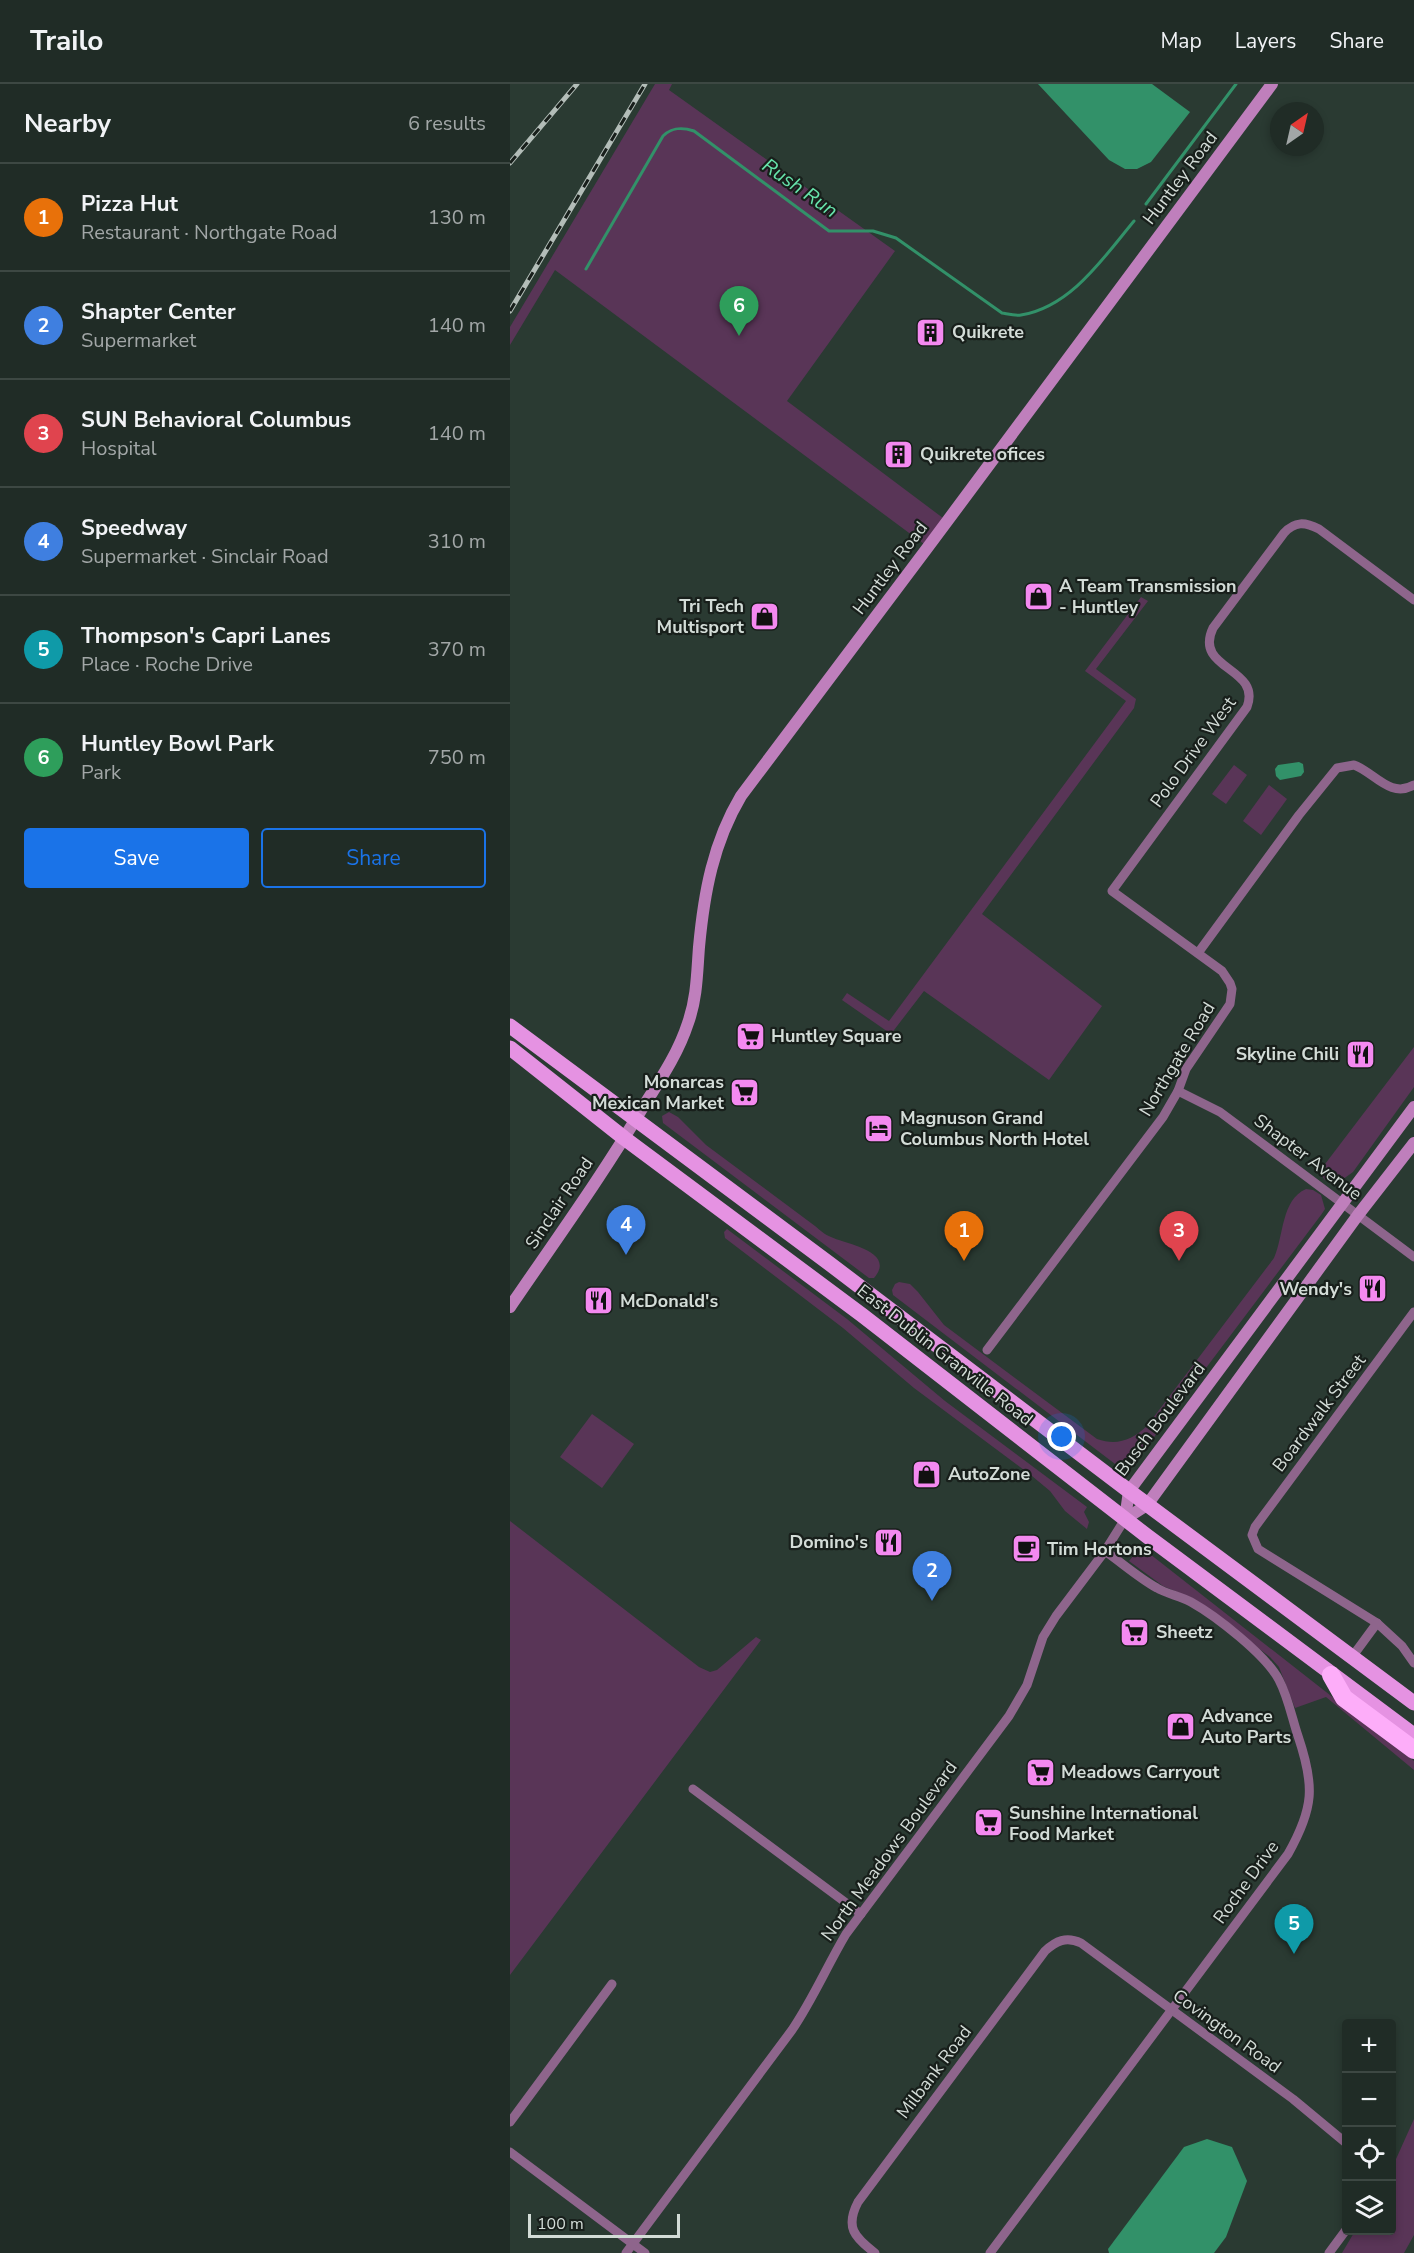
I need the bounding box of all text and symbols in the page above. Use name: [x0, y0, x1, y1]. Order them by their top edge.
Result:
text: Trailo: [30, 22, 103, 60]
text: Map: [1160, 27, 1202, 55]
text: Layers: [1235, 27, 1296, 55]
text: Share: [1329, 27, 1384, 55]
north arrow: [1270, 102, 1324, 156]
text: Nearby: [24, 106, 111, 141]
text: 6 results: [408, 110, 486, 137]
street label: Huntley Road: [1137, 127, 1223, 229]
water label: Rush Run: [757, 152, 843, 224]
text: Pizza Hut: [81, 189, 178, 219]
text: 1: [38, 204, 50, 231]
text: 130 m: [428, 204, 486, 231]
text: Restaurant · Northgate Road: [81, 219, 338, 246]
pin: 6: [720, 286, 758, 336]
text: Shapter Center: [81, 297, 236, 327]
text: 2: [38, 312, 50, 339]
text: 140 m: [428, 312, 486, 339]
building icon: Quikrete: [915, 316, 947, 348]
place label: Quikrete: [952, 320, 1024, 344]
text: Supermarket: [81, 327, 196, 354]
text: SUN Behavioral Columbus: [81, 405, 351, 435]
text: 3: [38, 420, 50, 447]
text: 140 m: [428, 420, 486, 447]
text: Hospital: [81, 435, 157, 462]
building icon: Quikrete ofices: [883, 438, 915, 470]
place label: Quikrete ofices: [920, 442, 1045, 466]
text: Speedway: [81, 513, 187, 543]
street label: Huntley Road: [847, 517, 933, 619]
text: 4: [38, 528, 50, 555]
text: 310 m: [428, 528, 486, 555]
text: Supermarket · Sinclair Road: [81, 543, 329, 570]
place label: A Team Transmission - Huntley: [1059, 574, 1237, 619]
shop icon: A Team Transmission - Huntley: [1022, 580, 1054, 612]
place label: Tri Tech Multisport: [657, 594, 744, 639]
shop icon: Tri Tech Multisport: [749, 600, 781, 632]
text: Thompson's Capri Lanes: [81, 621, 331, 651]
text: 5: [38, 636, 50, 663]
text: 370 m: [428, 636, 486, 663]
text: Place · Roche Drive: [81, 651, 253, 678]
street label: Polo Drive West: [1145, 691, 1242, 812]
text: Huntley Bowl Park: [81, 729, 274, 759]
text: 6: [38, 744, 50, 771]
text: 750 m: [428, 744, 486, 771]
text: Park: [81, 759, 121, 786]
button: Save: [24, 828, 249, 888]
button: Share: [261, 828, 486, 888]
street label: Northgate Road: [1133, 997, 1221, 1121]
supermarket icon: Huntley Square: [734, 1020, 766, 1052]
place label: Huntley Square: [771, 1024, 902, 1048]
restaurant icon: Skyline Chili: [1344, 1038, 1376, 1070]
place label: Skyline Chili: [1236, 1042, 1339, 1066]
place label: Monarcas Mexican Market: [592, 1070, 724, 1115]
supermarket icon: Monarcas Mexican Market: [729, 1076, 761, 1108]
place label: Magnuson Grand Columbus North Hotel: [900, 1106, 1089, 1151]
street label: Shapter Avenue: [1249, 1108, 1367, 1206]
hotel icon: Magnuson Grand Columbus North Hotel: [863, 1112, 895, 1144]
street label: Sinclair Road: [519, 1152, 599, 1254]
pin: 4: [606, 1206, 646, 1255]
pin: 1: [944, 1212, 984, 1261]
pin: 3: [1160, 1212, 1198, 1261]
restaurant icon: Wendy's: [1357, 1273, 1389, 1305]
place label: Wendy's: [1279, 1277, 1352, 1301]
street label: East Dublin Granville Road: [852, 1279, 1038, 1431]
restaurant icon: McDonald's: [583, 1285, 615, 1317]
place label: McDonald's: [620, 1289, 718, 1313]
street label: Boardwalk Street: [1267, 1349, 1371, 1477]
street label: Busch Boulevard: [1109, 1357, 1211, 1481]
your location: [1047, 1422, 1076, 1451]
shop icon: AutoZone: [911, 1458, 943, 1490]
place label: AutoZone: [948, 1462, 1031, 1486]
restaurant icon: Domino's: [873, 1526, 905, 1558]
place label: Domino's: [790, 1530, 868, 1554]
cafe icon: Tim Hortons: [1010, 1533, 1042, 1565]
place label: Tim Hortons: [1047, 1537, 1152, 1561]
pin: 2: [912, 1552, 952, 1601]
supermarket icon: Sheetz: [1119, 1616, 1151, 1648]
place label: Sheetz: [1156, 1620, 1213, 1644]
place label: Advance Auto Parts: [1201, 1704, 1292, 1749]
shop icon: Advance Auto Parts: [1164, 1710, 1196, 1742]
street label: North Meadows Boulevard: [816, 1756, 962, 1946]
supermarket icon: Meadows Carryout: [1024, 1756, 1056, 1788]
place label: Meadows Carryout: [1061, 1760, 1220, 1784]
place label: Sunshine International Food Market: [1009, 1801, 1198, 1846]
supermarket icon: Sunshine International Food Market: [972, 1807, 1004, 1839]
street label: Roche Drive: [1208, 1836, 1284, 1928]
pin: 5: [1274, 1904, 1314, 1954]
street label: Covington Road: [1168, 1984, 1286, 2078]
map controls: [1342, 2019, 1396, 2235]
button: +: [1342, 2019, 1396, 2073]
street label: Milbank Road: [891, 2021, 977, 2123]
button: −: [1342, 2073, 1396, 2127]
button: locate: [1342, 2127, 1396, 2181]
button: layers: [1342, 2181, 1396, 2235]
scale bar: [528, 2211, 680, 2238]
text: 100 m: [537, 2213, 584, 2235]

